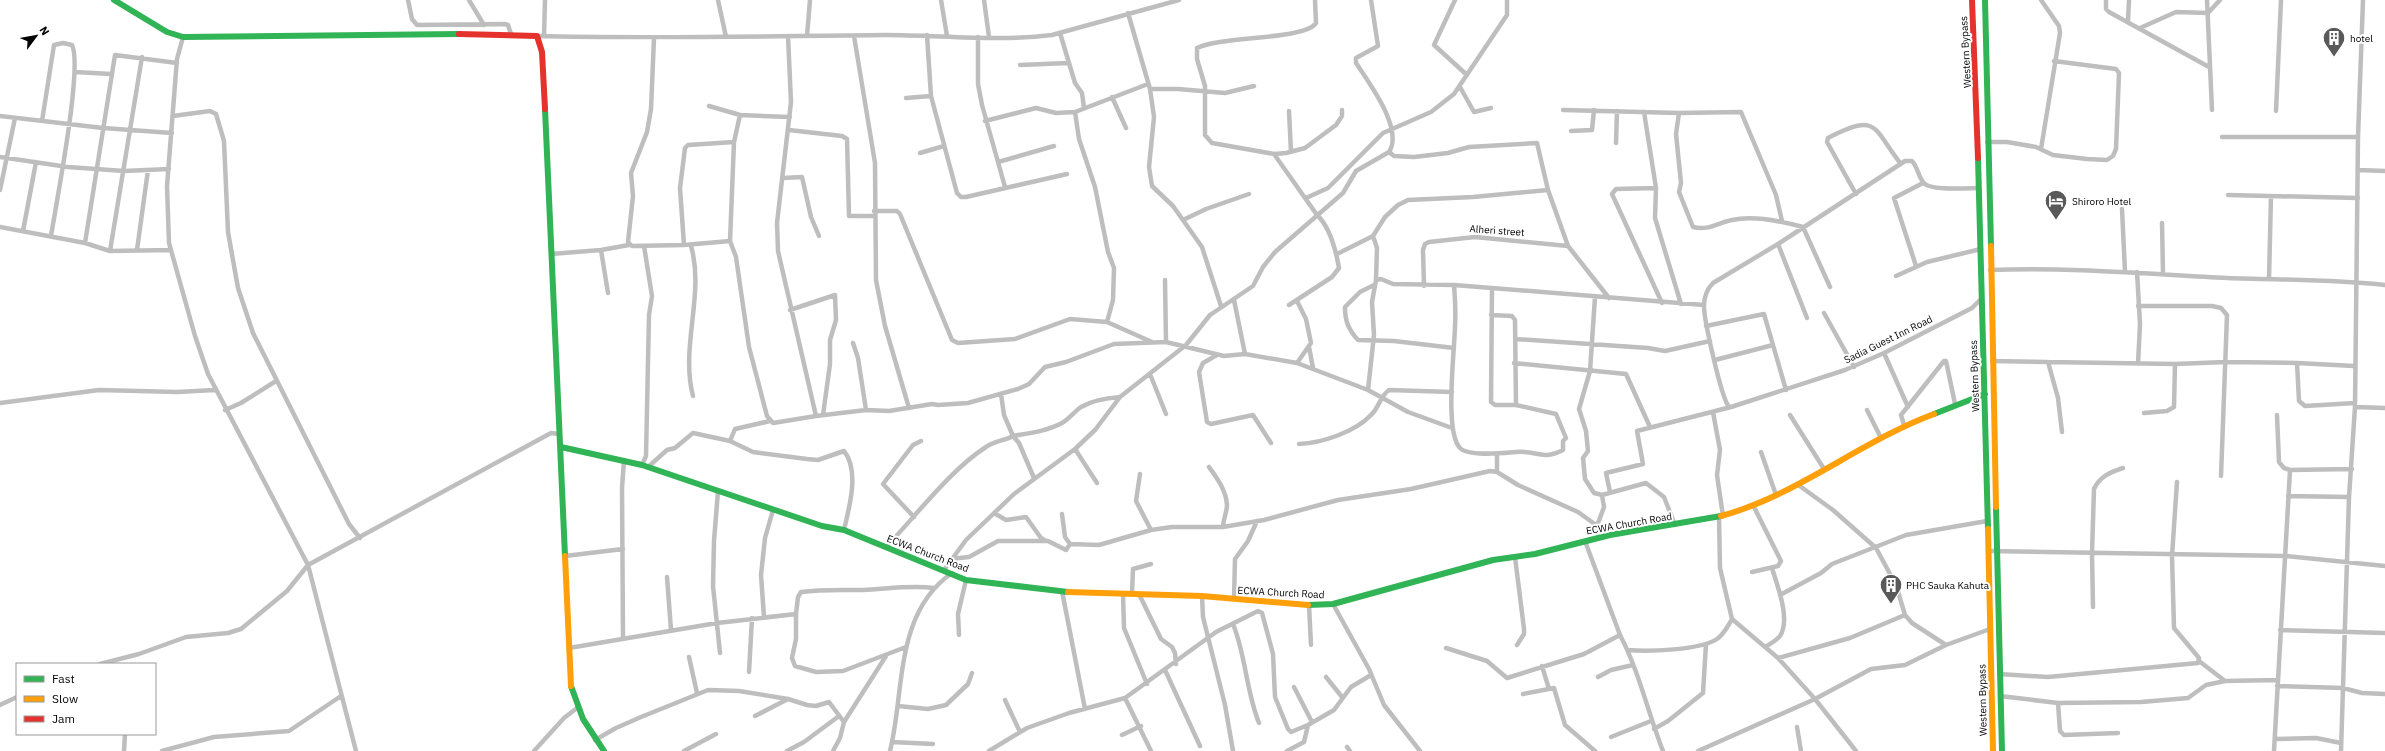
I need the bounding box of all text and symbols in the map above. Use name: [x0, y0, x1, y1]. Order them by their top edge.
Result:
north arrow: [16, 16, 56, 56]
street label: Western Bypass: [1957, 16, 1974, 88]
text: N: [36, 24, 53, 38]
building icon: hotel: [2321, 25, 2347, 58]
place label: hotel: [2350, 32, 2373, 45]
hotel icon: Shiroro Hotel: [2043, 188, 2069, 221]
place label: Shiroro Hotel: [2072, 195, 2131, 208]
street label: Alheri street: [1469, 222, 1525, 239]
street label: Sadia Guest Inn Road: [1842, 312, 1935, 366]
street label: Western Bypass: [1967, 340, 1982, 412]
street label: ECWA Church Road: [1585, 510, 1673, 537]
street label: ECWA Church Road: [885, 532, 971, 575]
building icon: PHC Sauka Kahuta: [1878, 572, 1904, 605]
place label: PHC Sauka Kahuta: [1906, 579, 1990, 592]
street label: ECWA Church Road: [1237, 584, 1325, 601]
legend: [16, 663, 156, 735]
street label: Western Bypass: [1975, 664, 1990, 736]
text: Fast: [52, 671, 75, 686]
text: Slow: [52, 691, 78, 706]
text: Jam: [52, 711, 75, 726]

